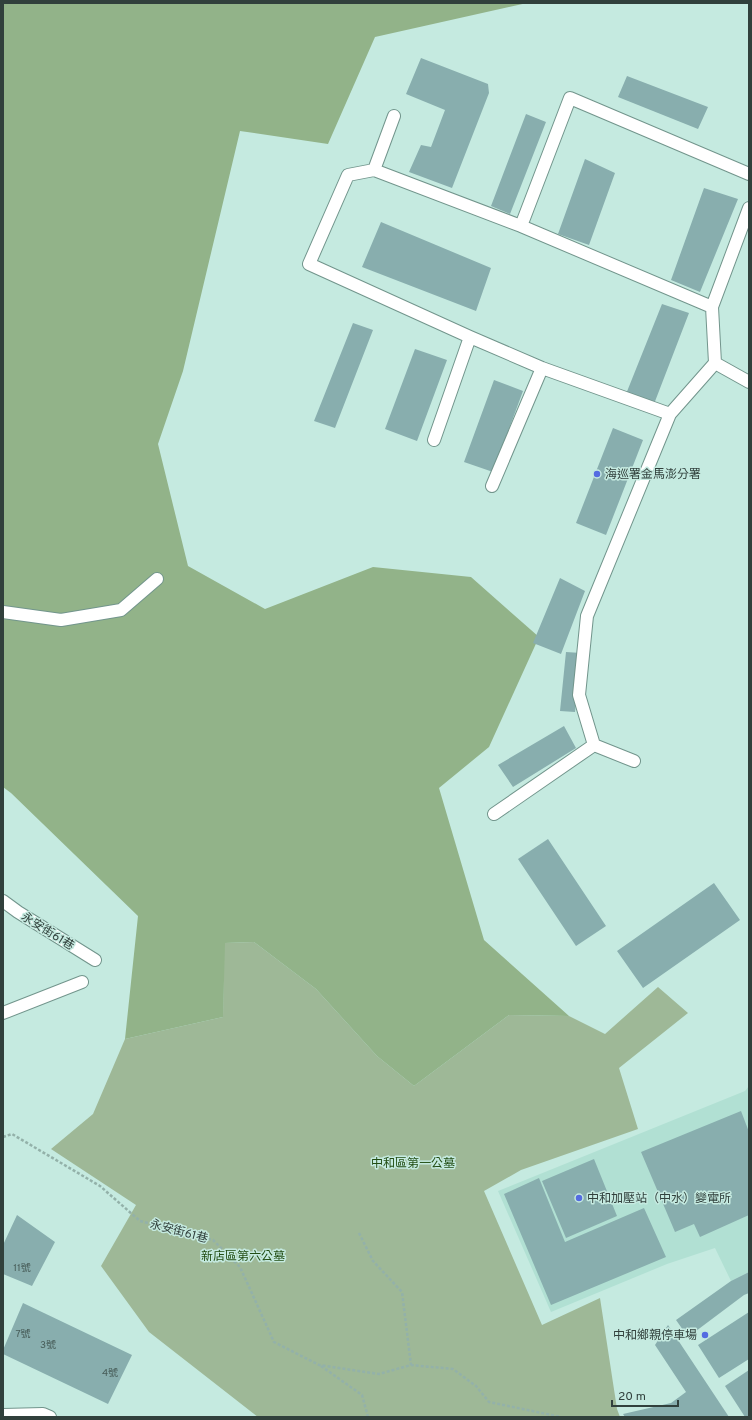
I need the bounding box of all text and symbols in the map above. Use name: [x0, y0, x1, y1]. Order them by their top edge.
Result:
place label: 海巡署金馬澎分署: [605, 467, 701, 483]
marker: 海巡署金馬澎分署: [592, 469, 602, 479]
street label: 永安街61巷: [18, 909, 77, 954]
park label: 中和區第一公墓: [371, 1156, 455, 1172]
place label: 中和加壓站（中水）變電所: [587, 1191, 731, 1207]
marker: 中和加壓站（中水）變電所: [574, 1193, 584, 1203]
street label: 永安街61巷: [148, 1217, 210, 1247]
park label: 新店區第六公墓: [201, 1249, 285, 1265]
house number: 11號: [13, 1262, 31, 1275]
house number: 7號: [15, 1328, 31, 1341]
place label: 中和鄉親停車場: [613, 1328, 697, 1344]
marker: 中和鄉親停車場: [700, 1330, 710, 1340]
house number: 3號: [40, 1339, 56, 1352]
house number: 4號: [102, 1367, 118, 1380]
scale bar: [612, 1382, 678, 1408]
text: 20 m: [618, 1389, 646, 1405]

